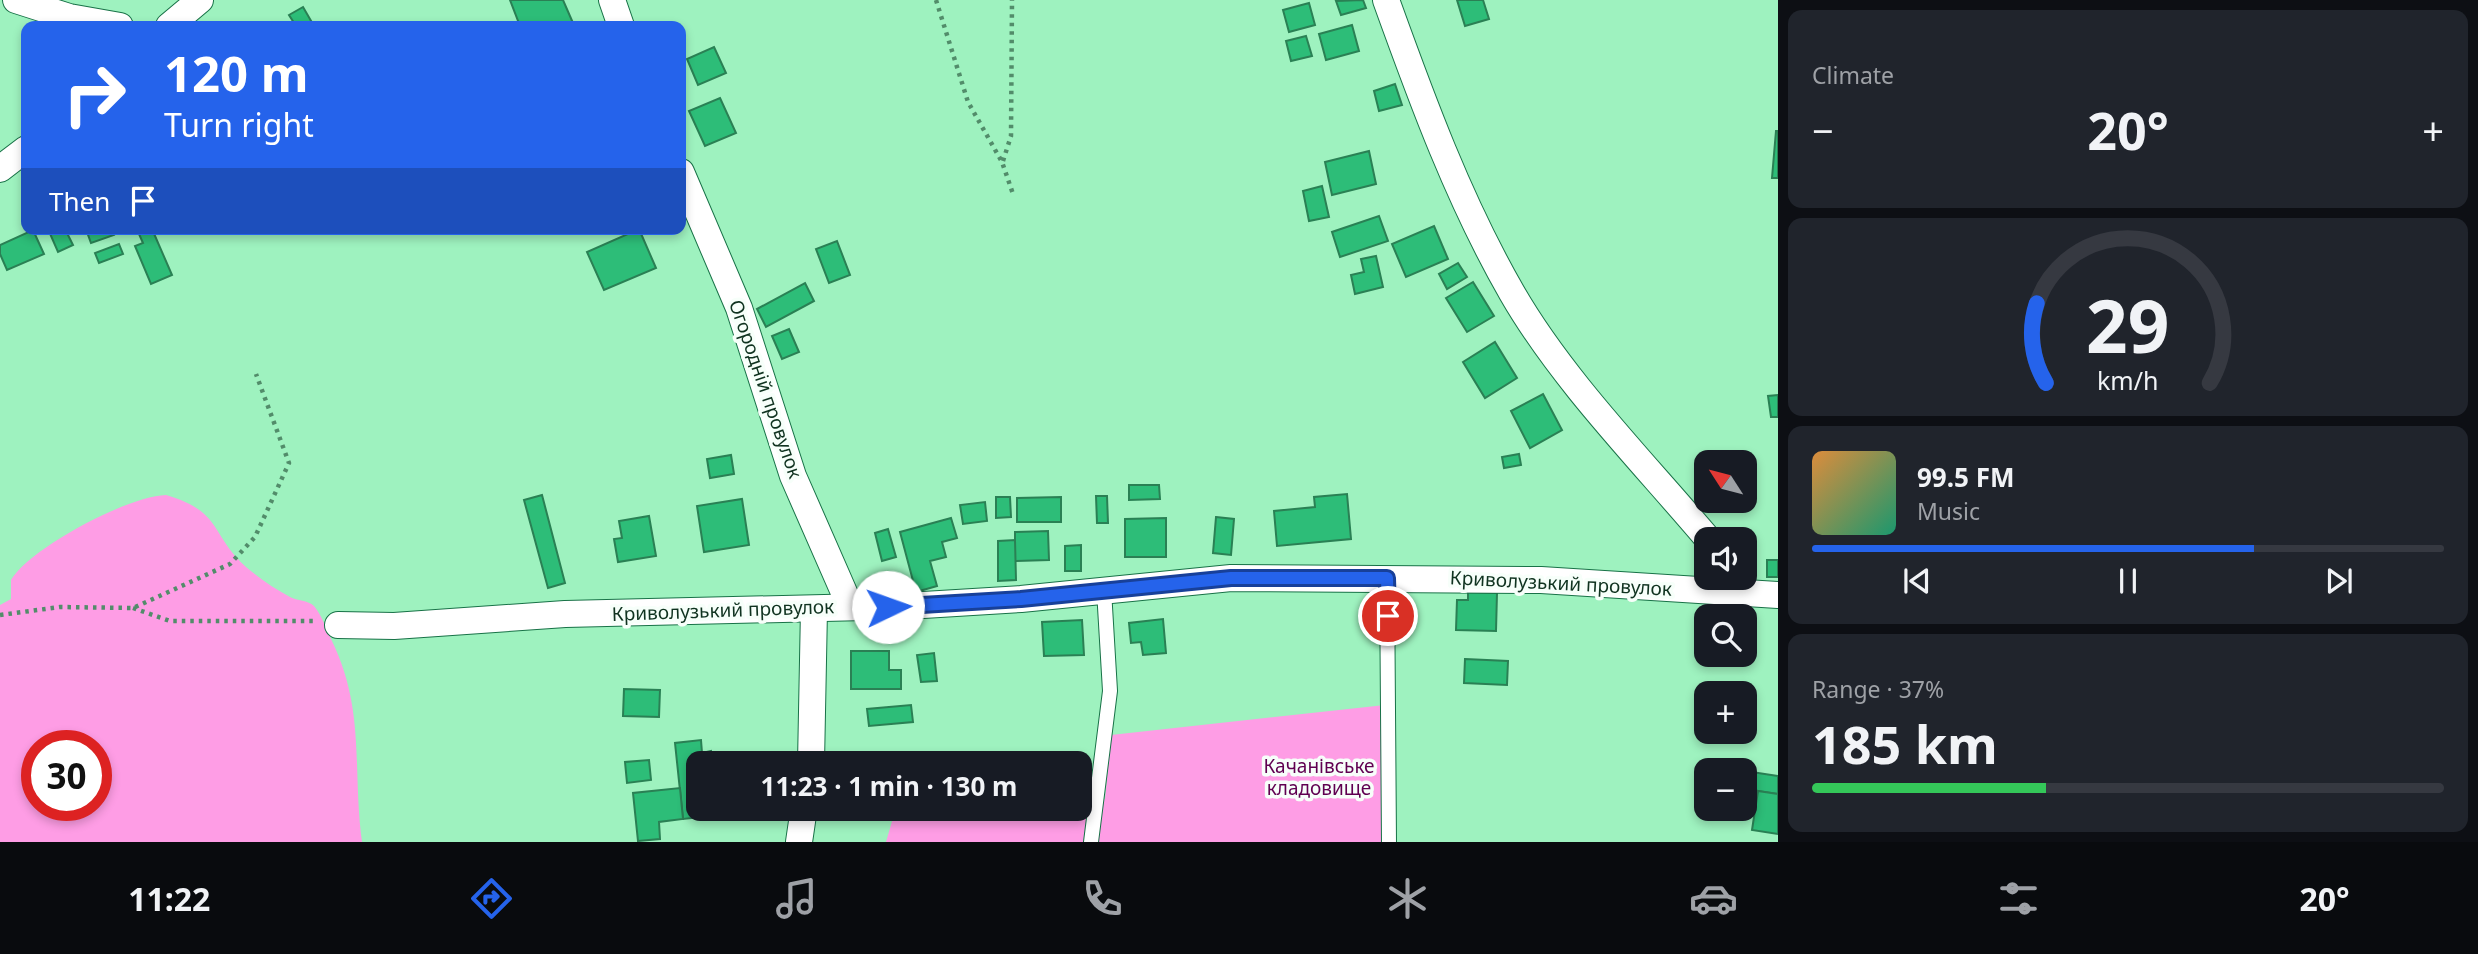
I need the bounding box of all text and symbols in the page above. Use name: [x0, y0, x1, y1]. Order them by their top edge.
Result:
text: 120 m: [164, 40, 309, 106]
icon: right: [49, 49, 140, 140]
text: Climate: [1812, 59, 1894, 91]
text: 20°: [2087, 94, 2169, 165]
text: Turn right: [164, 103, 314, 146]
text: −: [1812, 104, 1834, 156]
text: +: [2422, 104, 2444, 156]
icon: arrive: [124, 182, 162, 220]
text: Then: [49, 183, 110, 219]
text: 29: [2086, 275, 2170, 374]
street label: Огородній провулок: [723, 296, 809, 482]
text: km/h: [2097, 363, 2159, 397]
north arrow: [1694, 450, 1757, 513]
map controls: [1694, 450, 1757, 821]
text: 99.5 FM: [1917, 459, 2014, 495]
text: Music: [1917, 495, 1980, 527]
button: sound: [1694, 527, 1757, 590]
icon: previous: [1898, 562, 1936, 600]
icon: pause: [2109, 562, 2147, 600]
icon: next: [2320, 562, 2358, 600]
street label: Криволузький провулок: [1449, 564, 1673, 602]
position arrow: [851, 570, 925, 644]
pin: [1358, 586, 1418, 646]
street label: Криволузький провулок: [611, 593, 835, 627]
icon: arrive: [1369, 597, 1407, 635]
button: search: [1694, 604, 1757, 667]
text: Range · 37%: [1812, 673, 1944, 705]
button: +: [1694, 681, 1757, 744]
text: 185 km: [1812, 708, 1998, 779]
speed limit sign: 30: [21, 730, 112, 821]
park label: Качанівське кладовище: [1263, 753, 1375, 801]
button: −: [1694, 758, 1757, 821]
text: 11:23 · 1 min · 130 m: [761, 768, 1017, 804]
icon: directions: [467, 874, 516, 923]
icon: music: [772, 874, 821, 923]
icon: phone: [1078, 874, 1127, 923]
icon: climate: [1383, 874, 1432, 923]
icon: car: [1689, 874, 1738, 923]
icon: filters: [1994, 874, 2043, 923]
text: 11:22: [128, 877, 210, 920]
text: 20°: [2300, 877, 2350, 920]

